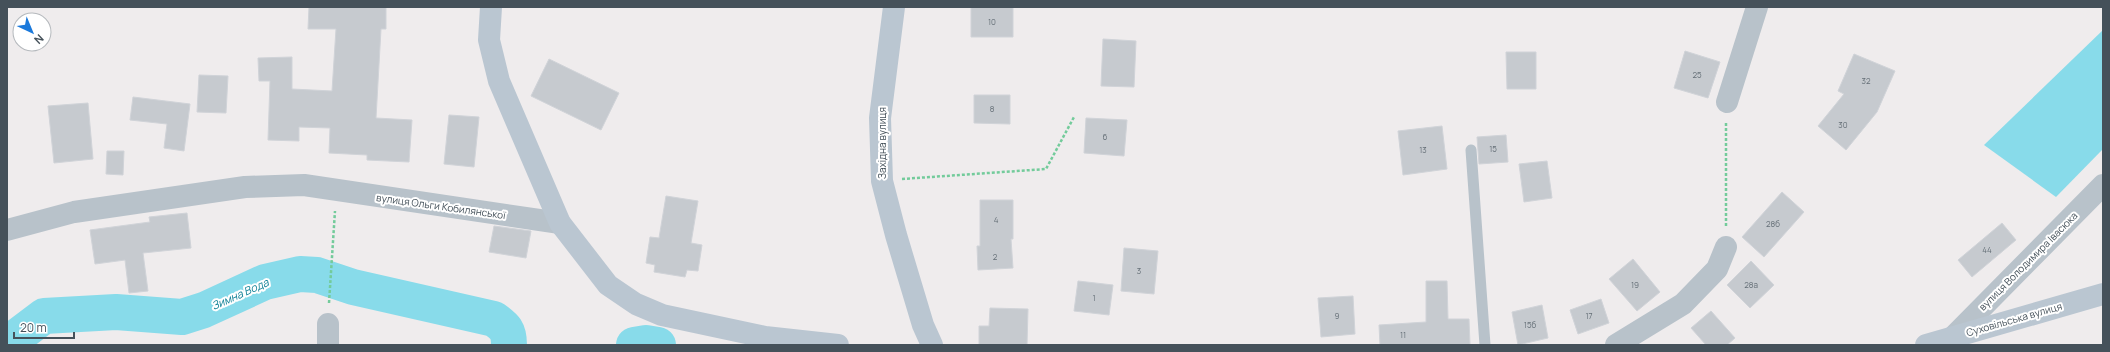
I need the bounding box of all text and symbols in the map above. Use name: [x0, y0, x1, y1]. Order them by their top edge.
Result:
north arrow: [12, 12, 52, 52]
house number: 10: [988, 16, 996, 27]
text: N: [31, 31, 47, 48]
house number: 25: [1692, 69, 1702, 80]
house number: 32: [1862, 75, 1871, 86]
house number: 8: [990, 103, 995, 114]
street label: Західна вулиця: [875, 107, 889, 179]
house number: 30: [1838, 119, 1848, 130]
house number: 6: [1103, 131, 1108, 142]
house number: 15: [1489, 143, 1497, 154]
house number: 13: [1419, 144, 1427, 155]
street label: вулиця Ольги Кобилянської: [375, 190, 507, 222]
street label: вулиця Володимира Івасюка: [1976, 209, 2080, 313]
house number: 4: [994, 214, 999, 225]
house number: 28б: [1766, 218, 1780, 229]
house number: 44: [1982, 244, 1992, 255]
house number: 2: [993, 251, 998, 262]
house number: 3: [1137, 265, 1141, 276]
water label: Зимна Вода: [209, 274, 272, 313]
house number: 19: [1631, 279, 1639, 290]
house number: 28а: [1744, 279, 1758, 290]
house number: 1: [1092, 292, 1096, 303]
street label: Суховільська вулиця: [1964, 299, 2064, 339]
house number: 9: [1335, 310, 1340, 321]
house number: 17: [1585, 310, 1593, 321]
scale bar: [14, 314, 74, 340]
text: 20 m: [20, 319, 47, 336]
house number: 15б: [1524, 319, 1537, 330]
house number: 11: [1400, 329, 1406, 340]

